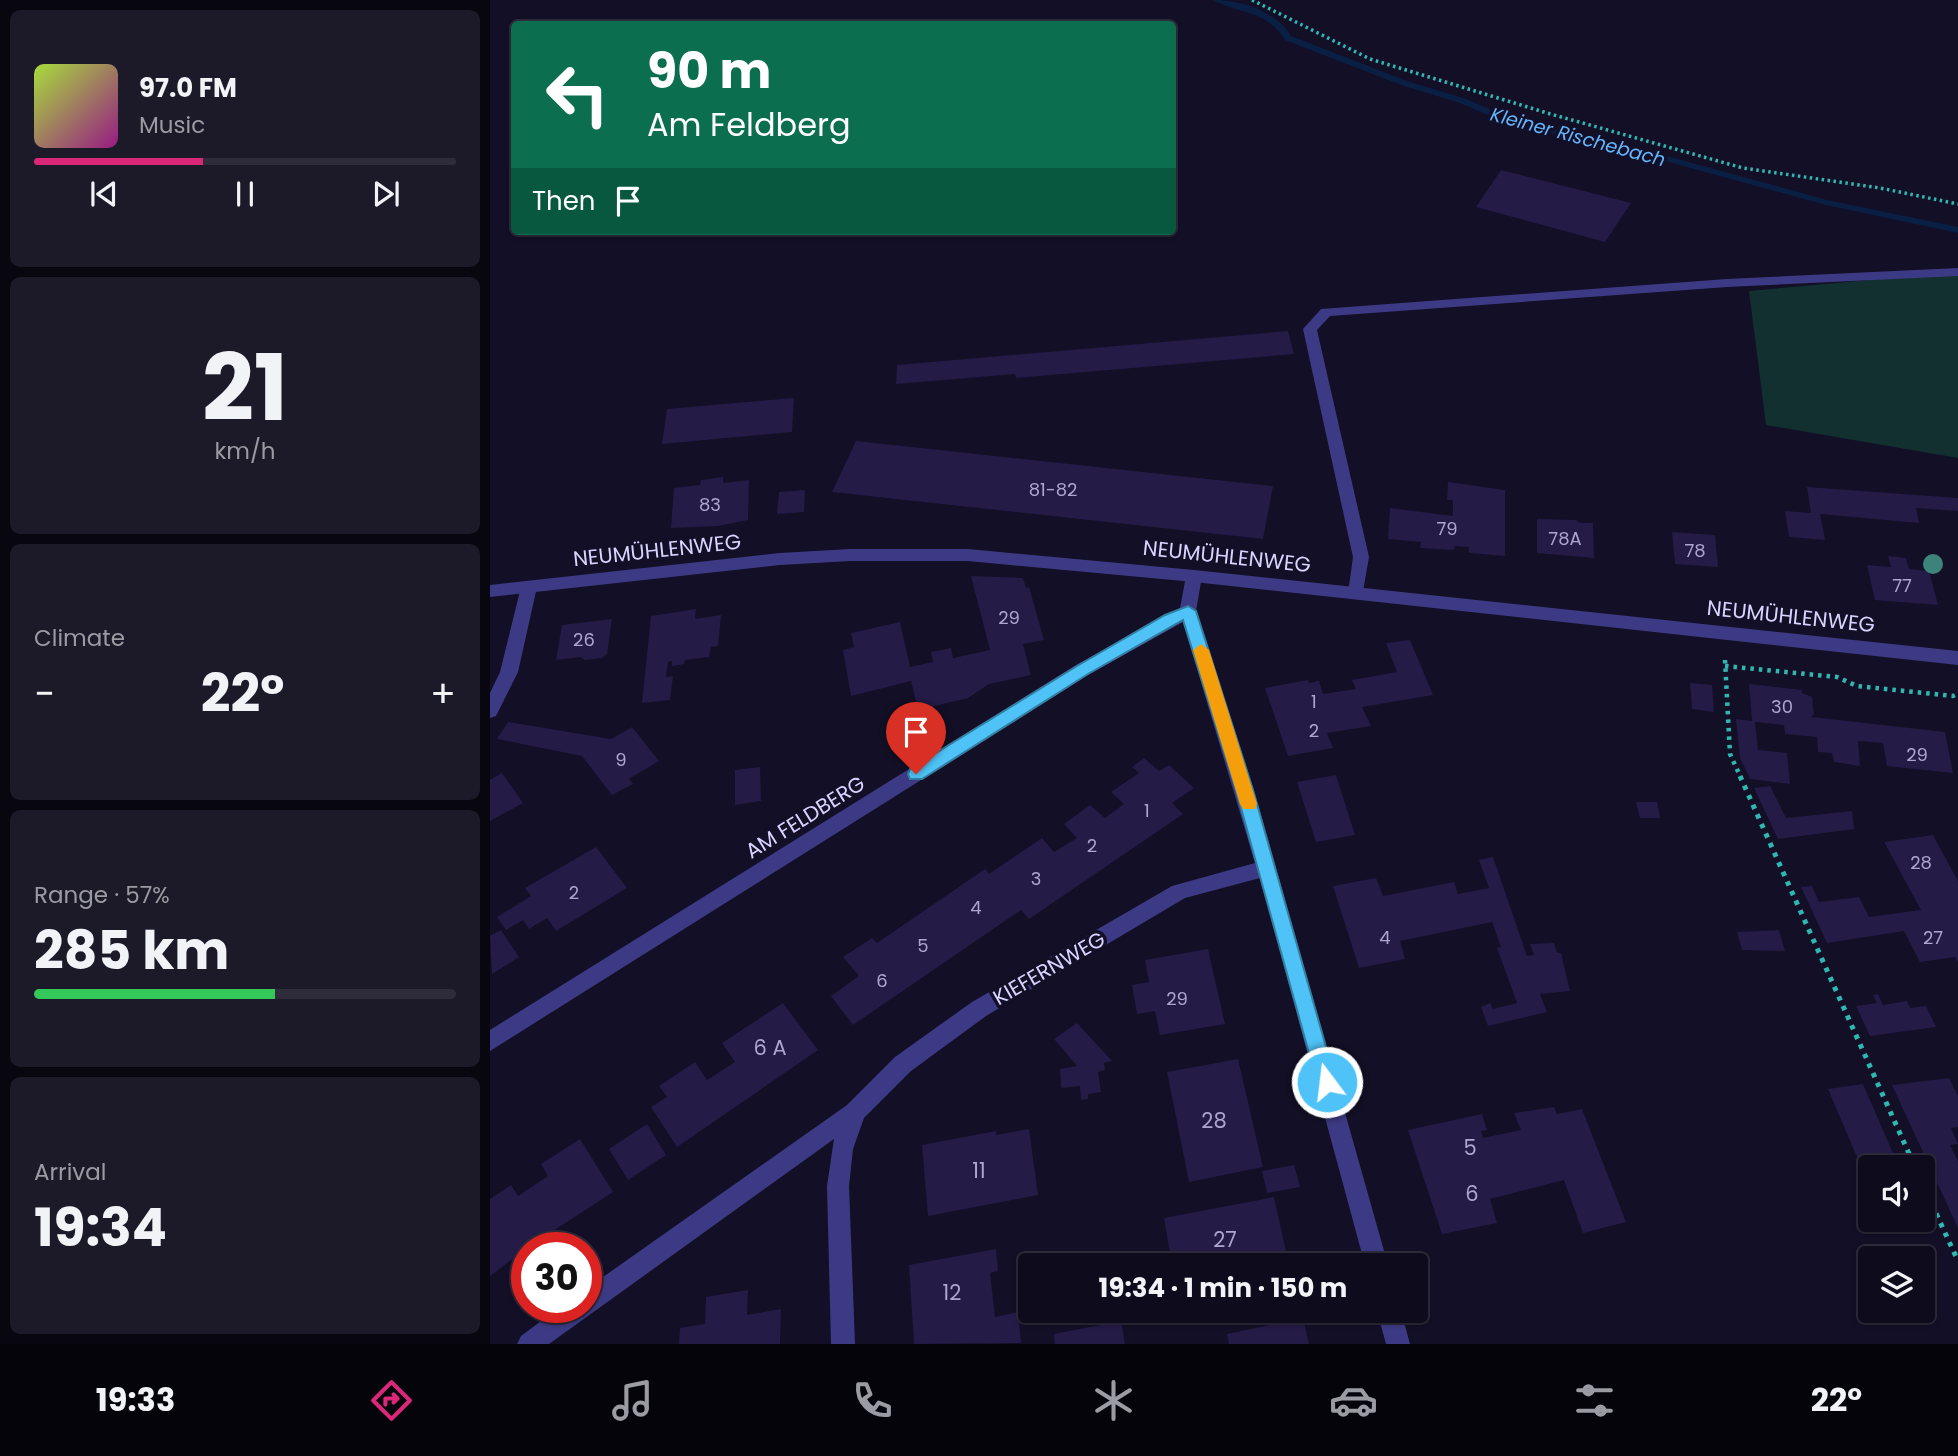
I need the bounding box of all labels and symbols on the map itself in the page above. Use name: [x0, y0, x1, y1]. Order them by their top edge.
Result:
water label: Kleiner Rischebach: [1487, 101, 1669, 173]
house number: 81-82: [1029, 477, 1077, 502]
house number: 83: [699, 492, 721, 517]
house number: 79: [1436, 516, 1458, 541]
house number: 78A: [1548, 526, 1582, 551]
street label: NEUMÜHLENWEG: [572, 527, 742, 573]
street label: NEUMÜHLENWEG: [1142, 533, 1312, 579]
house number: 78: [1684, 538, 1706, 563]
house number: 77: [1892, 573, 1912, 598]
street label: NEUMÜHLENWEG: [1706, 593, 1876, 639]
house number: 29: [998, 605, 1020, 630]
house number: 26: [573, 627, 595, 652]
house number: 1: [1311, 689, 1317, 714]
house number: 30: [1771, 694, 1793, 719]
pin: [886, 702, 946, 774]
house number: 2: [1309, 718, 1319, 743]
house number: 29: [1906, 742, 1928, 767]
house number: 9: [615, 747, 627, 772]
street label: AM FELDBERG: [740, 769, 870, 865]
house number: 1: [1144, 798, 1150, 823]
house number: 2: [1087, 833, 1097, 858]
house number: 28: [1910, 850, 1932, 875]
house number: 3: [1031, 866, 1041, 891]
house number: 2: [569, 880, 579, 905]
house number: 4: [970, 895, 982, 920]
street label: KIEFERNWEG: [988, 924, 1110, 1012]
house number: 4: [1379, 925, 1391, 950]
house number: 27: [1923, 925, 1943, 950]
house number: 5: [917, 933, 929, 958]
house number: 6: [876, 968, 888, 993]
house number: 29: [1166, 986, 1188, 1011]
house number: 6 A: [753, 1033, 787, 1062]
position arrow: [1290, 1045, 1364, 1119]
house number: 28: [1201, 1106, 1227, 1135]
house number: 5: [1463, 1133, 1477, 1162]
house number: 11: [972, 1156, 986, 1185]
house number: 6: [1465, 1179, 1479, 1208]
house number: 27: [1213, 1225, 1237, 1254]
speed limit sign: 30: [511, 1232, 602, 1323]
house number: 12: [943, 1278, 961, 1307]

